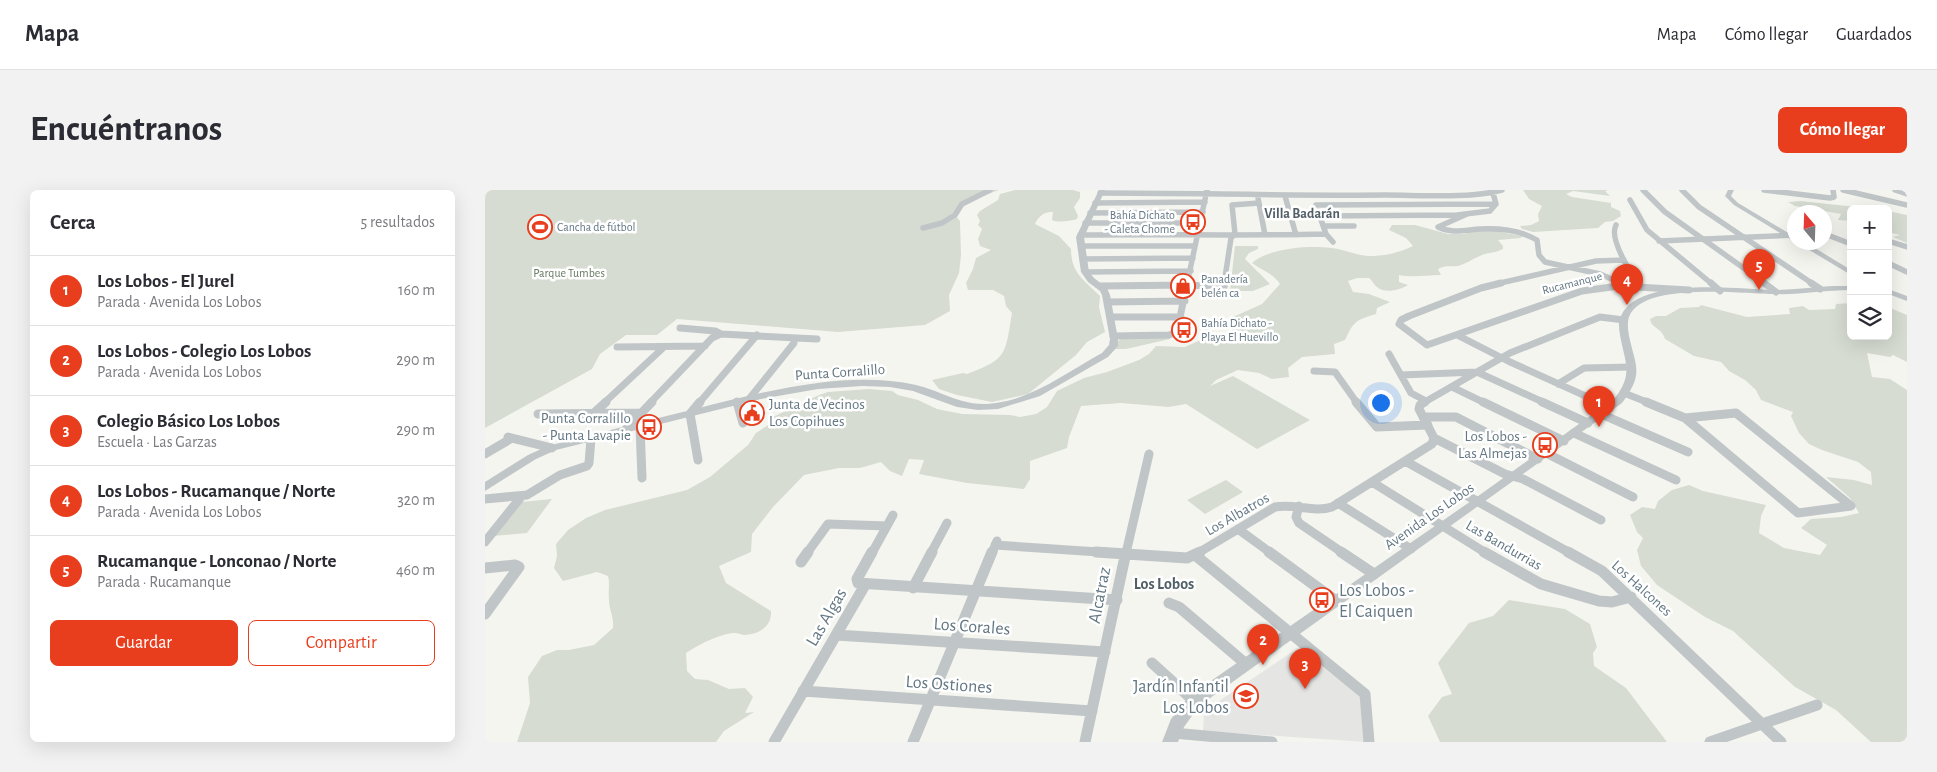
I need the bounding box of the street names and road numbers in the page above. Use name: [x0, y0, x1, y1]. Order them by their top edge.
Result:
street label: Rucamanque: [1541, 270, 1603, 296]
street label: Punta Corralillo: [794, 362, 886, 383]
street label: Avenida Los Lobos: [1382, 480, 1477, 553]
street label: Los Albatros: [1203, 490, 1272, 539]
street label: Las Bandurrias: [1463, 518, 1544, 573]
street label: Los Halcones: [1609, 558, 1675, 619]
street label: Alcatraz: [1086, 565, 1114, 625]
street label: Las Algas: [803, 585, 851, 650]
street label: Los Corales: [933, 615, 1011, 639]
street label: Los Ostiones: [905, 673, 993, 697]

